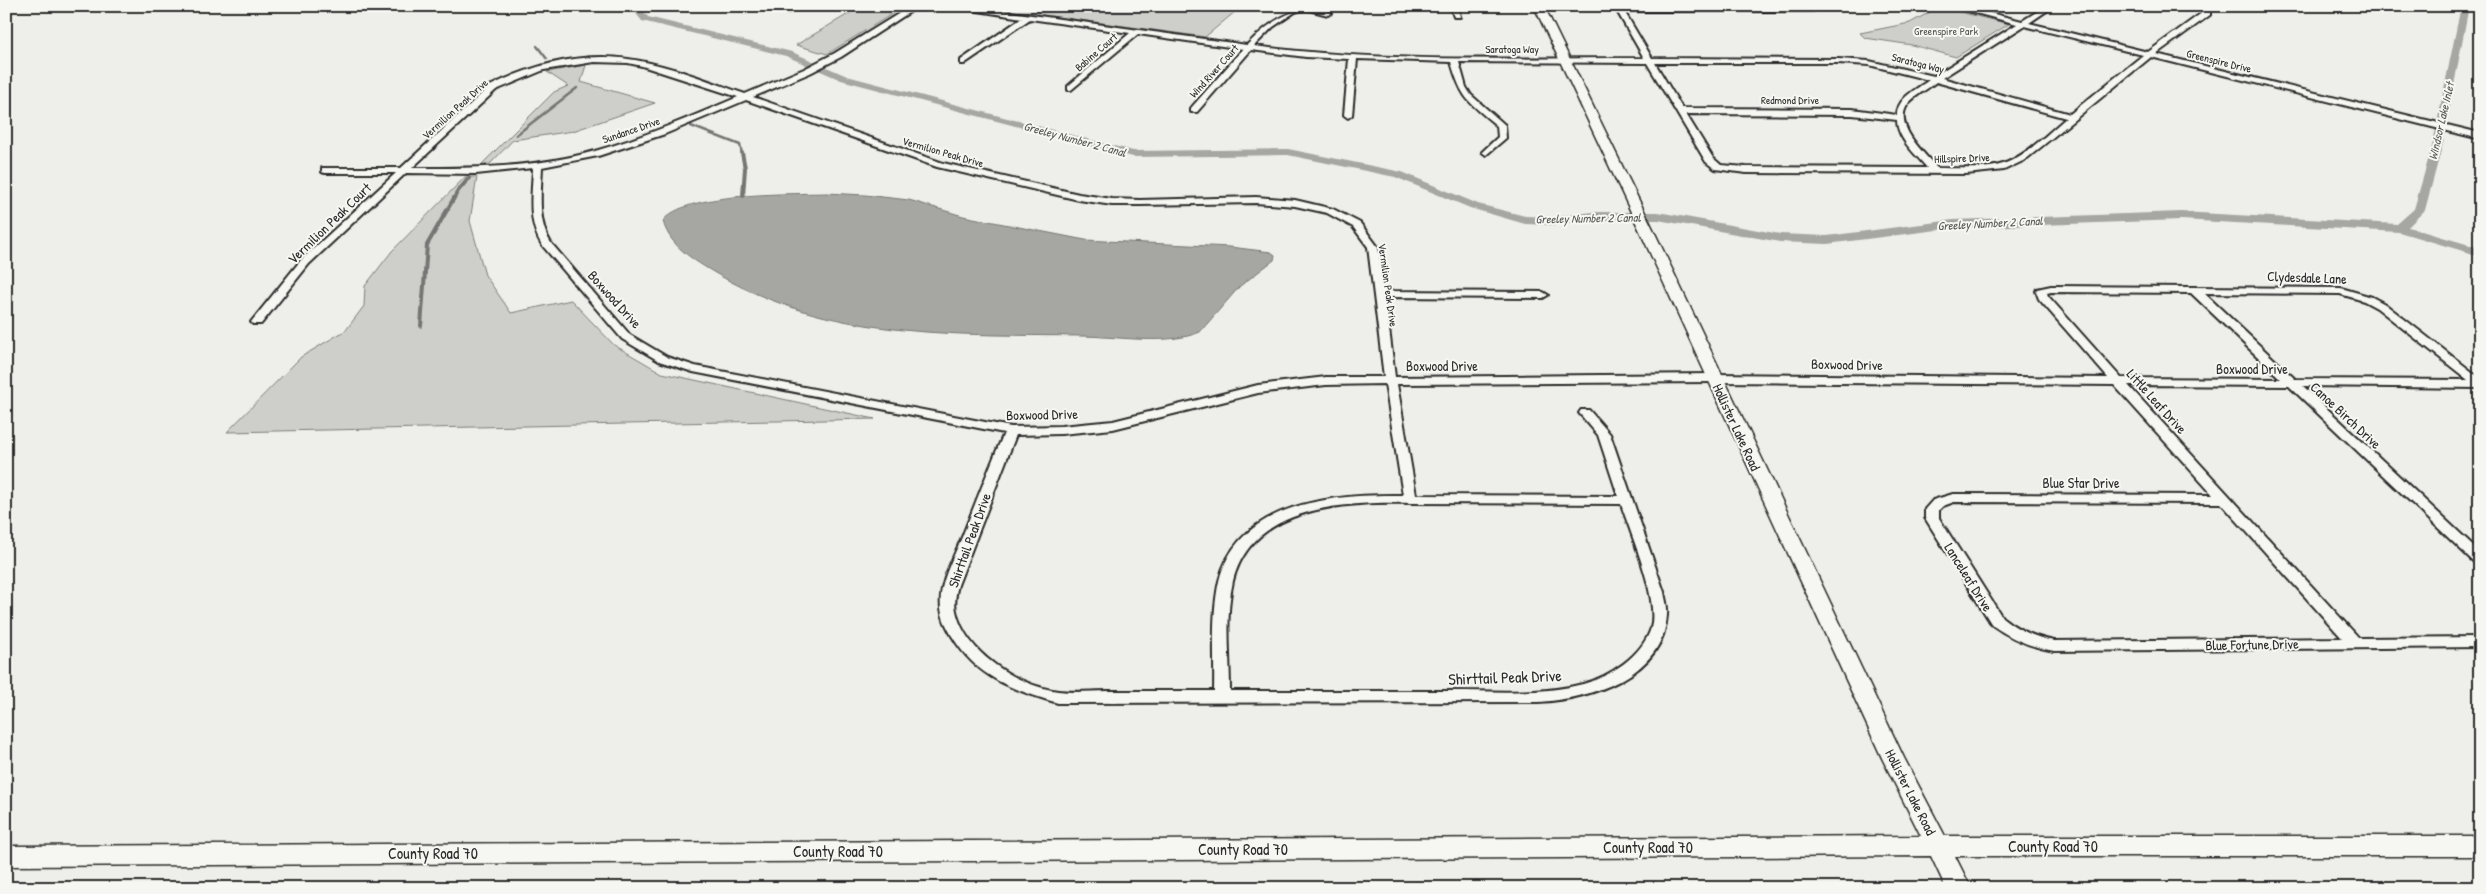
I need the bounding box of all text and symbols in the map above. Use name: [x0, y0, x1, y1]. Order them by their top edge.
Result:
park label: Greenspire Park: [1914, 24, 1979, 38]
street label: Babine Court: [1072, 30, 1120, 74]
street label: Wind River Court: [1186, 41, 1242, 101]
street label: Saratoga Way: [1485, 42, 1539, 56]
street label: Greenspire Drive: [2185, 46, 2254, 76]
street label: Saratoga Way: [1890, 50, 1946, 76]
street label: Vermilion Peak Drive: [419, 75, 491, 142]
water label: Windsor Lake Inlet: [2424, 79, 2459, 161]
street label: Redmond Drive: [1761, 93, 1820, 107]
street label: Sundance Drive: [600, 113, 662, 146]
water label: Greeley Number 2 Canal: [1022, 117, 1129, 161]
street label: Vermilion Peak Drive: [901, 134, 986, 170]
street label: Hillspire Drive: [1934, 150, 1991, 166]
street label: Vermilion Peak Court: [283, 178, 375, 268]
water label: Greeley Number 2 Canal: [1535, 209, 1642, 227]
water label: Greeley Number 2 Canal: [1937, 212, 2044, 234]
street label: Vermilion Peak Drive: [1375, 243, 1401, 328]
street label: Boxwood Drive: [584, 266, 646, 332]
street label: Clydesdale Lane: [2267, 266, 2348, 289]
street label: Boxwood Drive: [1811, 354, 1883, 374]
street label: Boxwood Drive: [1406, 356, 1478, 375]
street label: Boxwood Drive: [2216, 359, 2288, 378]
street label: Little Leaf Drive: [2123, 364, 2192, 438]
street label: Canoe Birch Drive: [2306, 377, 2386, 453]
street label: Hollister Lake Road: [1709, 380, 1766, 474]
street label: Boxwood Drive: [1006, 404, 1078, 424]
street label: Blue Star Drive: [2043, 473, 2120, 492]
street label: Shirttail Peak Drive: [943, 490, 995, 590]
street label: Lanceleaf Drive: [1940, 539, 1998, 615]
street label: Blue Fortune Drive: [2205, 634, 2299, 654]
street label: Shirttail Peak Drive: [1448, 664, 1563, 690]
street label: Hollister Lake Road: [1881, 746, 1941, 839]
street label: County Road 70: [2008, 835, 2098, 857]
street label: County Road 70: [1603, 836, 1693, 858]
street label: County Road 70: [1198, 838, 1288, 860]
street label: County Road 70: [793, 840, 883, 862]
street label: County Road 70: [388, 842, 478, 864]

